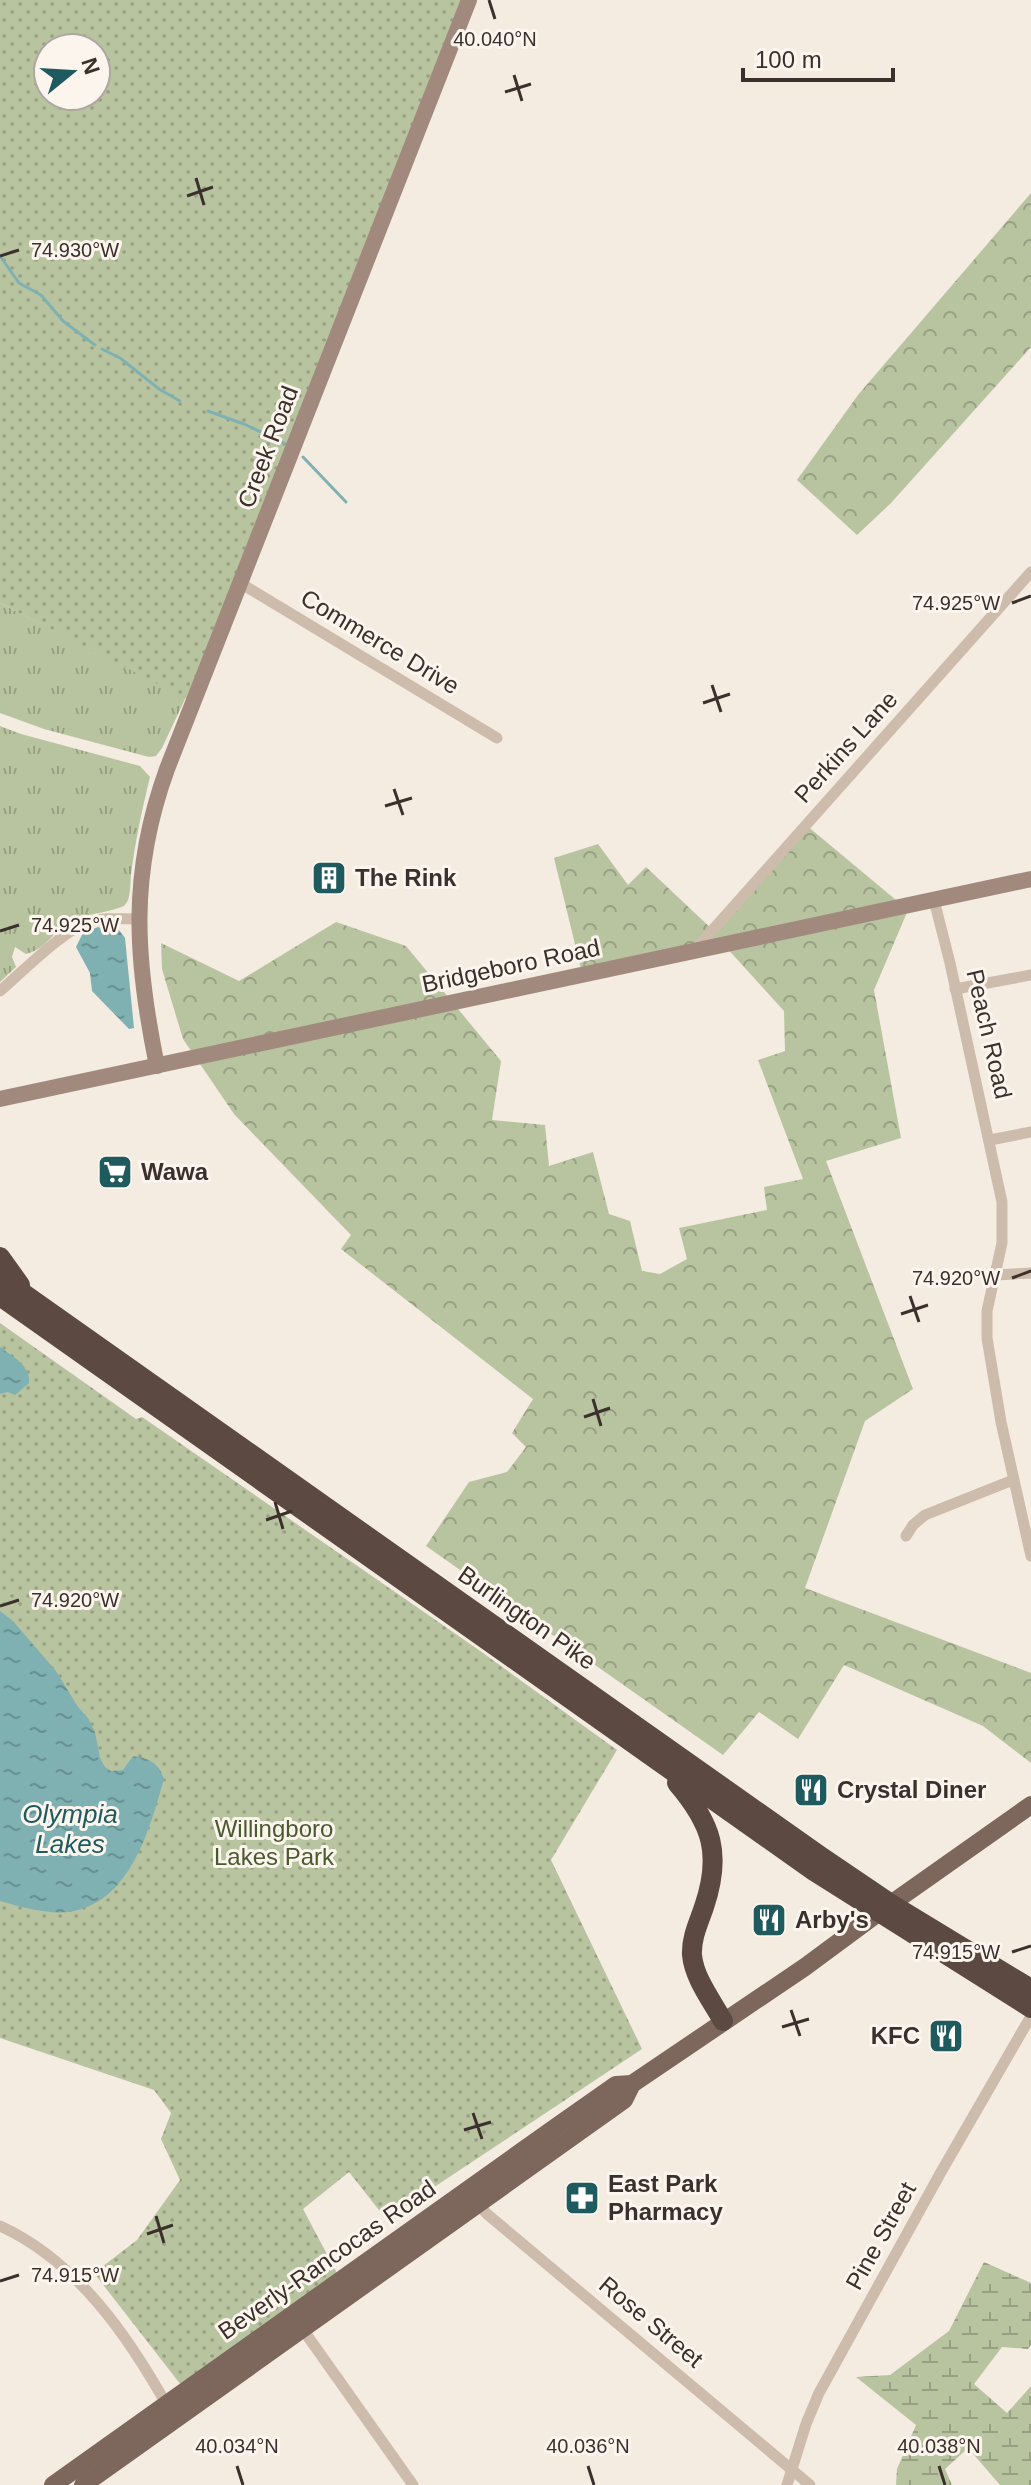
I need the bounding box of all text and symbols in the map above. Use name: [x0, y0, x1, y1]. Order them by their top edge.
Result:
text: 40.040°N: [453, 28, 537, 50]
north arrow: [32, 32, 112, 112]
scale bar: [743, 32, 893, 82]
text: 100 m: [755, 46, 822, 73]
text: N: [76, 55, 105, 77]
text: 74.930°W: [31, 239, 119, 261]
street label: Creek Road: [232, 382, 303, 511]
street label: Commerce Drive: [296, 584, 464, 700]
text: 74.925°W: [912, 592, 1000, 614]
street label: Perkins Lane: [789, 686, 903, 808]
building icon: The Rink: [310, 859, 348, 897]
place label: The Rink: [355, 864, 457, 891]
text: 74.925°W: [31, 914, 119, 936]
street label: Bridgeboro Road: [419, 933, 602, 998]
street label: Peach Road: [961, 966, 1017, 1101]
supermarket icon: Wawa: [96, 1153, 134, 1191]
place label: Wawa: [141, 1158, 209, 1185]
text: 74.920°W: [912, 1267, 1000, 1289]
street label: Burlington Pike: [453, 1560, 601, 1675]
text: 74.920°W: [31, 1589, 119, 1611]
restaurant icon: Crystal Diner: [792, 1771, 830, 1809]
place label: Crystal Diner: [837, 1776, 986, 1803]
water label: Olympia Lakes: [22, 1799, 118, 1859]
park label: Willingboro Lakes Park: [214, 1815, 335, 1870]
restaurant icon: Arby's: [750, 1901, 788, 1939]
place label: Arby's: [795, 1906, 869, 1933]
text: 74.915°W: [912, 1941, 1000, 1963]
restaurant icon: KFC: [927, 2017, 965, 2055]
place label: KFC: [871, 2022, 920, 2049]
place label: East Park Pharmacy: [608, 2170, 723, 2225]
street label: Beverly-Rancocas Road: [213, 2174, 440, 2345]
street label: Pine Street: [840, 2177, 921, 2294]
pharmacy icon: East Park Pharmacy: [563, 2179, 601, 2217]
text: 74.915°W: [31, 2264, 119, 2286]
street label: Rose Street: [594, 2271, 709, 2373]
text: 40.034°N: [195, 2435, 279, 2457]
text: 40.036°N: [546, 2435, 630, 2457]
text: 40.038°N: [897, 2435, 981, 2457]

